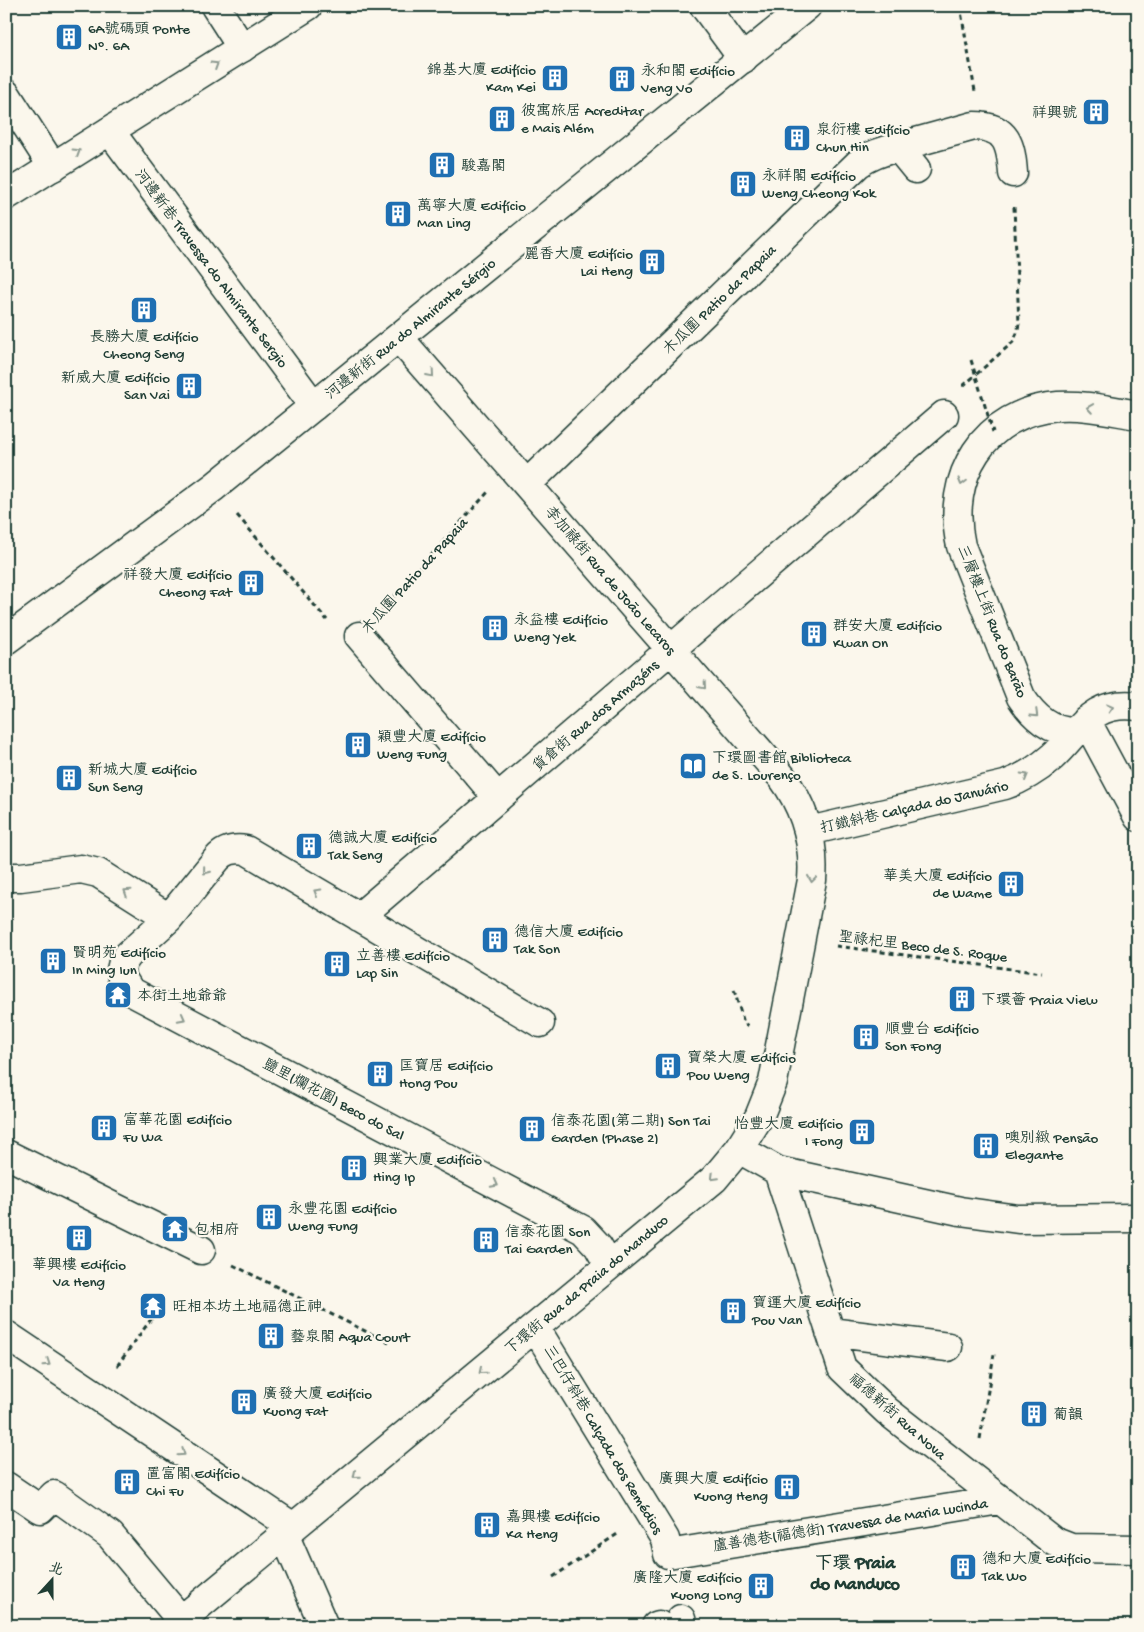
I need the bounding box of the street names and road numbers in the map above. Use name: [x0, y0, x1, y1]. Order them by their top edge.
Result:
street label: 河邊新巷 Travessa do Almirante Sergio: [130, 166, 291, 372]
street label: 木瓜圍 Patio da Papaia: [660, 241, 781, 359]
street label: 河邊新街 Rua do Almirante Sérgio: [322, 255, 500, 404]
street label: 李加祿街 Rua de João Lecaros: [540, 503, 679, 660]
street label: 木瓜圍 Patio da Papaia: [358, 514, 473, 638]
street label: 三層樓上街 Rua do Barão: [952, 543, 1030, 701]
street label: 貨倉街 Rua dos Armazéns: [529, 656, 663, 776]
street label: 打鐵斜巷 Calçada do Januário: [818, 776, 1011, 838]
street label: 聖祿杞里 Beco de S. Roque: [837, 929, 1009, 967]
street label: 鹽里(爛花園) Beco do Sal: [259, 1056, 407, 1146]
street label: 下環街 Rua da Praia do Manduco: [502, 1212, 673, 1359]
street label: 三巴仔斜巷 Calçada dos Remédios: [539, 1342, 667, 1538]
street label: 福德新街 Rua Nova: [844, 1370, 950, 1465]
street label: 盧善德巷(福德街) Travessa de Maria Lucinda: [711, 1494, 990, 1557]

